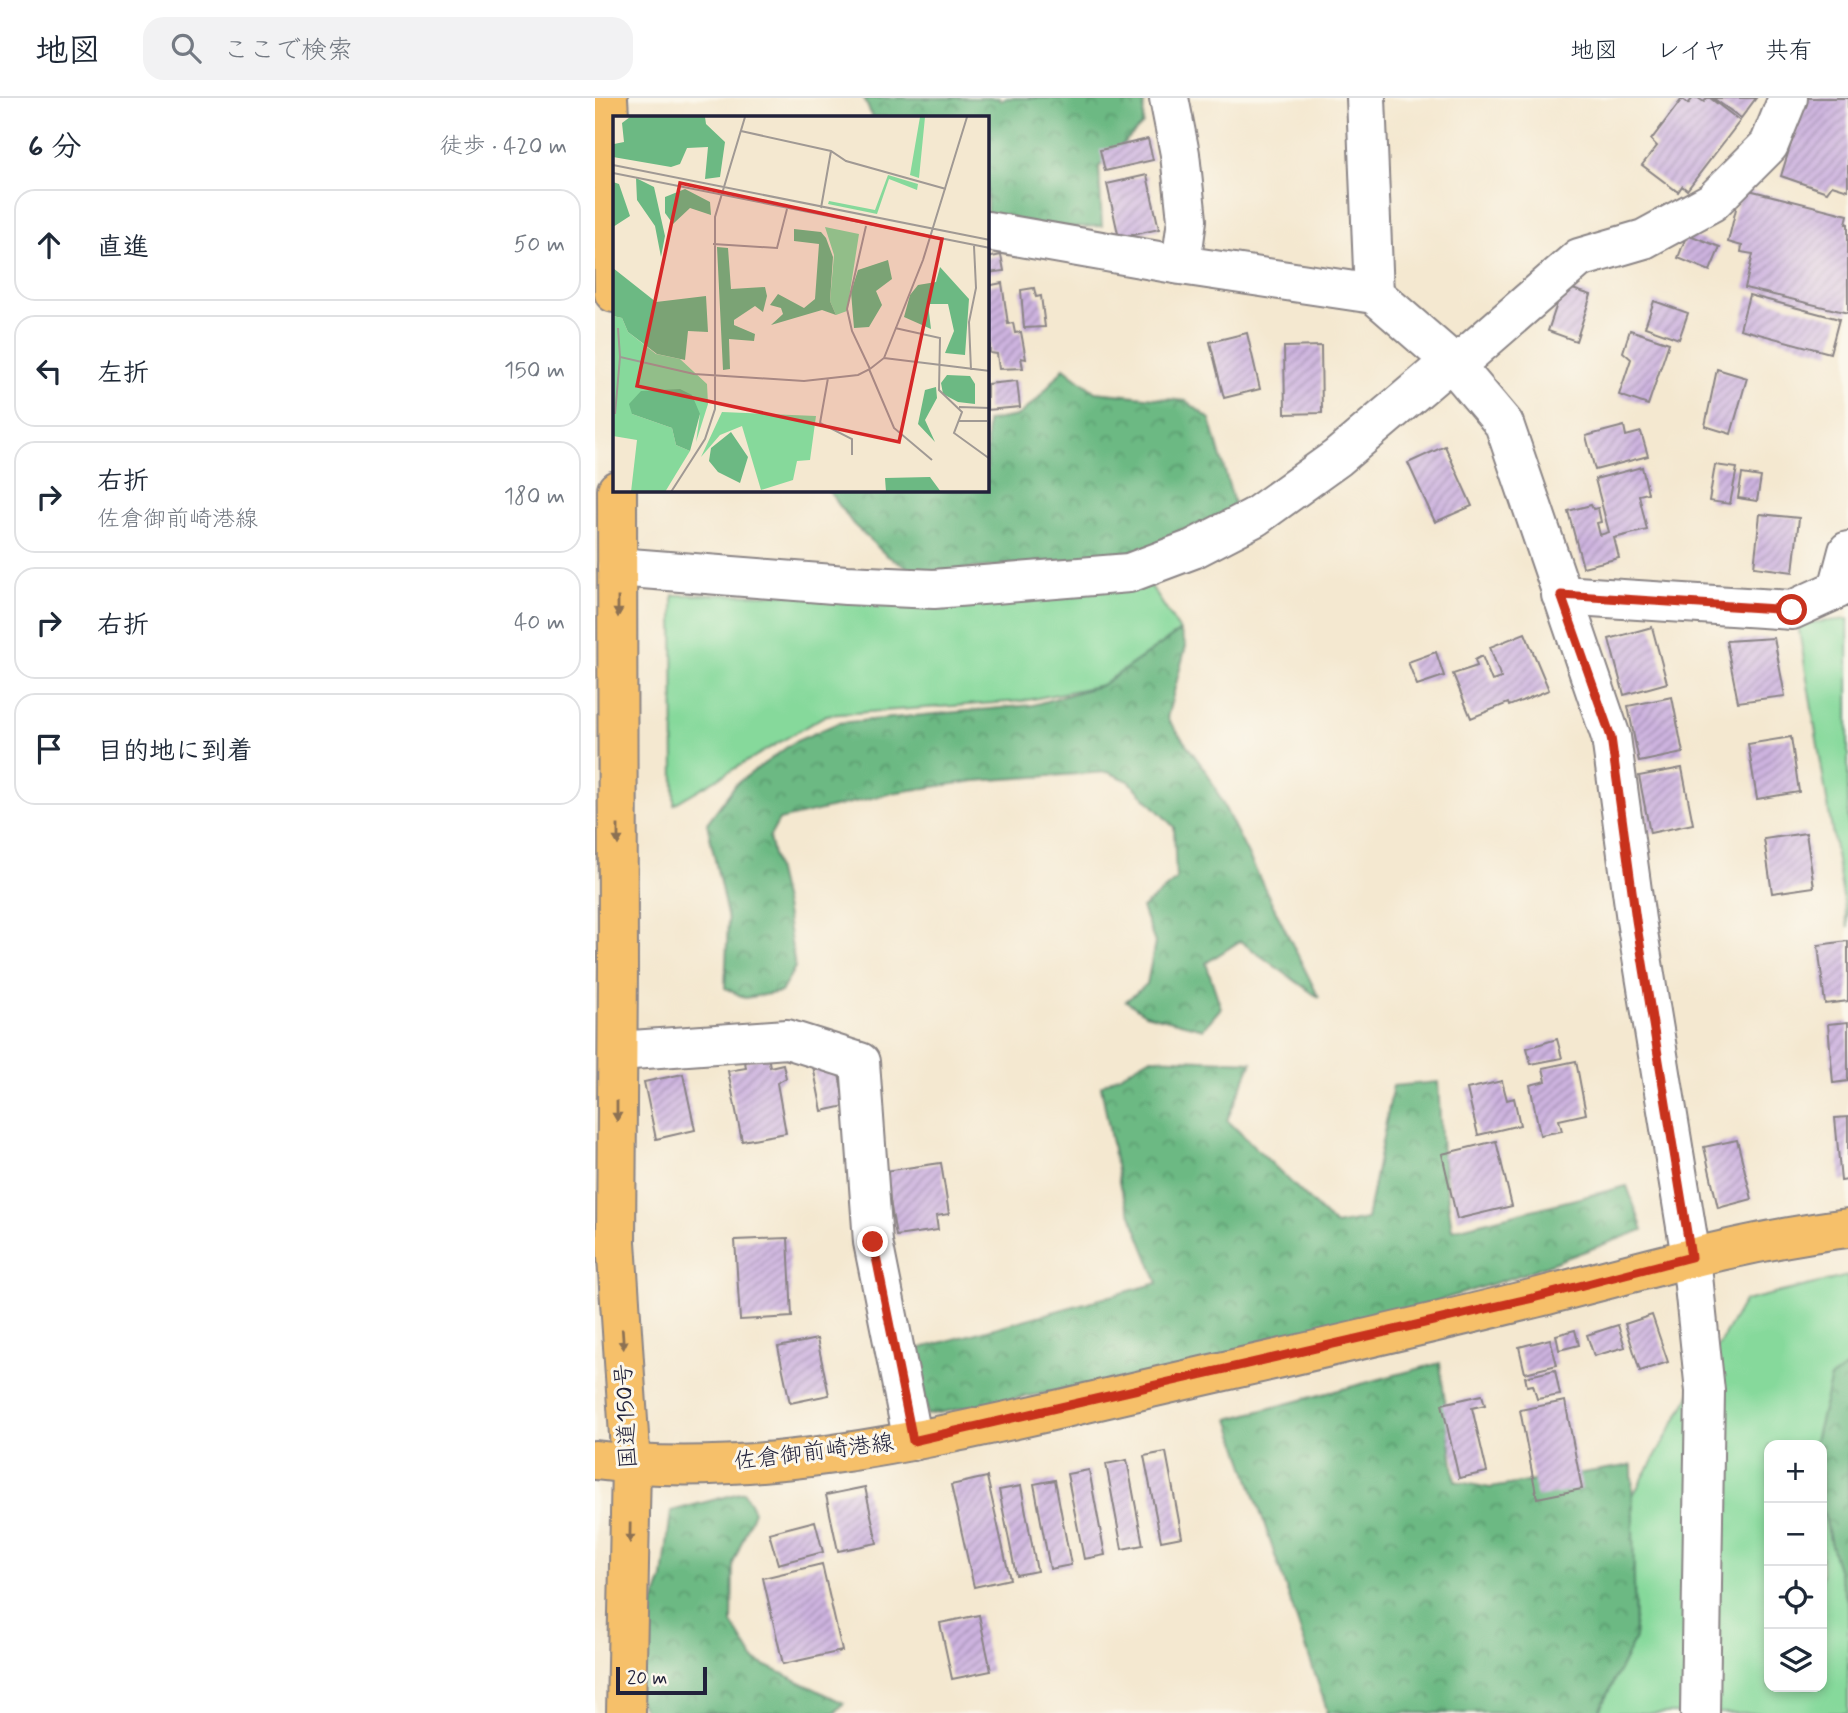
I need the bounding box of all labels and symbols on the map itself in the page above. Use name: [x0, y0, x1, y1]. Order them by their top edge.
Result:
inset map: [613, 116, 989, 492]
route start: [1776, 594, 1807, 625]
one-way arrow: [612, 596, 624, 618]
one-way arrow: [612, 824, 624, 846]
one-way arrow: [611, 1100, 623, 1122]
route end: [857, 1226, 888, 1257]
one-way arrow: [618, 1328, 629, 1350]
street label: 国道150号: [609, 1363, 645, 1469]
street label: 佐倉御前崎港線: [732, 1428, 896, 1478]
one-way arrow: [624, 1522, 636, 1544]
scale bar: [616, 1664, 707, 1696]

